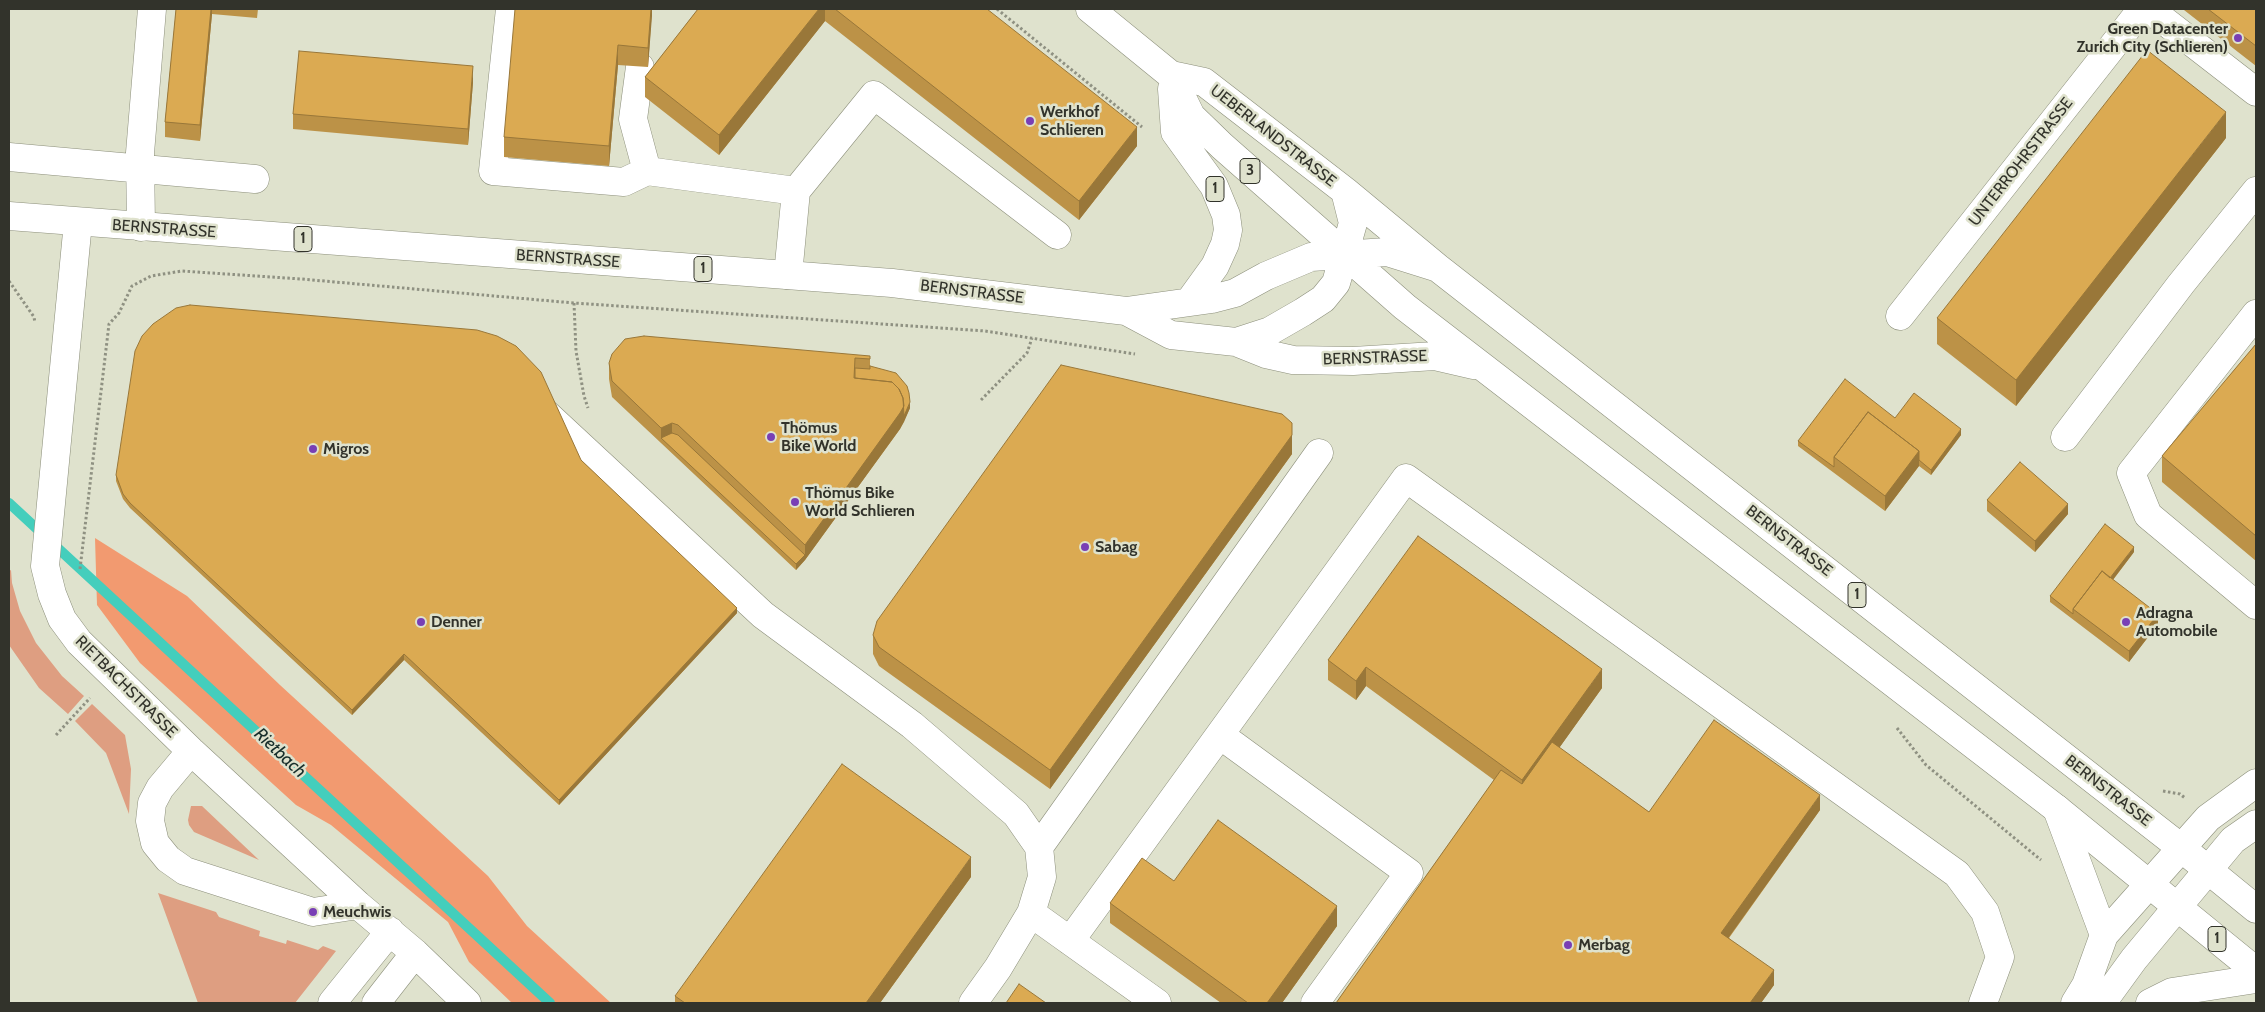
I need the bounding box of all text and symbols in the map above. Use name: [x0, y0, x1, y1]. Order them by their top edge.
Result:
place label: Green Datacenter Zurich City (Schlieren): [2077, 19, 2228, 57]
marker: Green Datacenter Zurich City (Schlieren): [2232, 32, 2244, 44]
street label: UEBERLANDSTRASSE: [1206, 81, 1340, 191]
street label: UNTERROHRSTRASSE: [1965, 94, 2077, 230]
place label: Werkhof Schlieren: [1040, 102, 1104, 140]
marker: Werkhof Schlieren: [1024, 115, 1036, 127]
road number: 3: [1240, 158, 1260, 184]
road number: 1: [1206, 176, 1224, 202]
street label: BERNSTRASSE: [111, 216, 217, 242]
road number: 1: [294, 226, 312, 252]
street label: BERNSTRASSE: [515, 246, 621, 272]
road number: 1: [694, 256, 712, 282]
street label: BERNSTRASSE: [919, 276, 1025, 308]
street label: BERNSTRASSE: [1323, 347, 1427, 369]
place label: Thömus Bike World: [781, 418, 856, 456]
marker: Thömus Bike World: [765, 431, 777, 443]
place label: Migros: [323, 439, 369, 459]
marker: Migros: [307, 443, 319, 455]
place label: Thömus Bike World Schlieren: [805, 483, 915, 521]
marker: Thömus Bike World Schlieren: [789, 496, 801, 508]
street label: BERNSTRASSE: [1742, 501, 1836, 581]
place label: Sabag: [1095, 537, 1137, 557]
marker: Sabag: [1079, 541, 1091, 553]
road number: 1: [1848, 582, 1866, 608]
place label: Adragna Automobile: [2136, 603, 2218, 641]
place label: Denner: [431, 612, 482, 632]
marker: Denner: [415, 616, 427, 628]
marker: Adragna Automobile: [2120, 616, 2132, 628]
street label: RIETBACHSTRASSE: [71, 632, 181, 742]
water label: Rietbach: [250, 724, 310, 782]
street label: BERNSTRASSE: [2061, 751, 2155, 831]
place label: Meuchwis: [323, 902, 391, 922]
marker: Meuchwis: [307, 906, 319, 918]
road number: 1: [2208, 926, 2226, 952]
place label: Merbag: [1578, 935, 1630, 955]
marker: Merbag: [1562, 939, 1574, 951]

